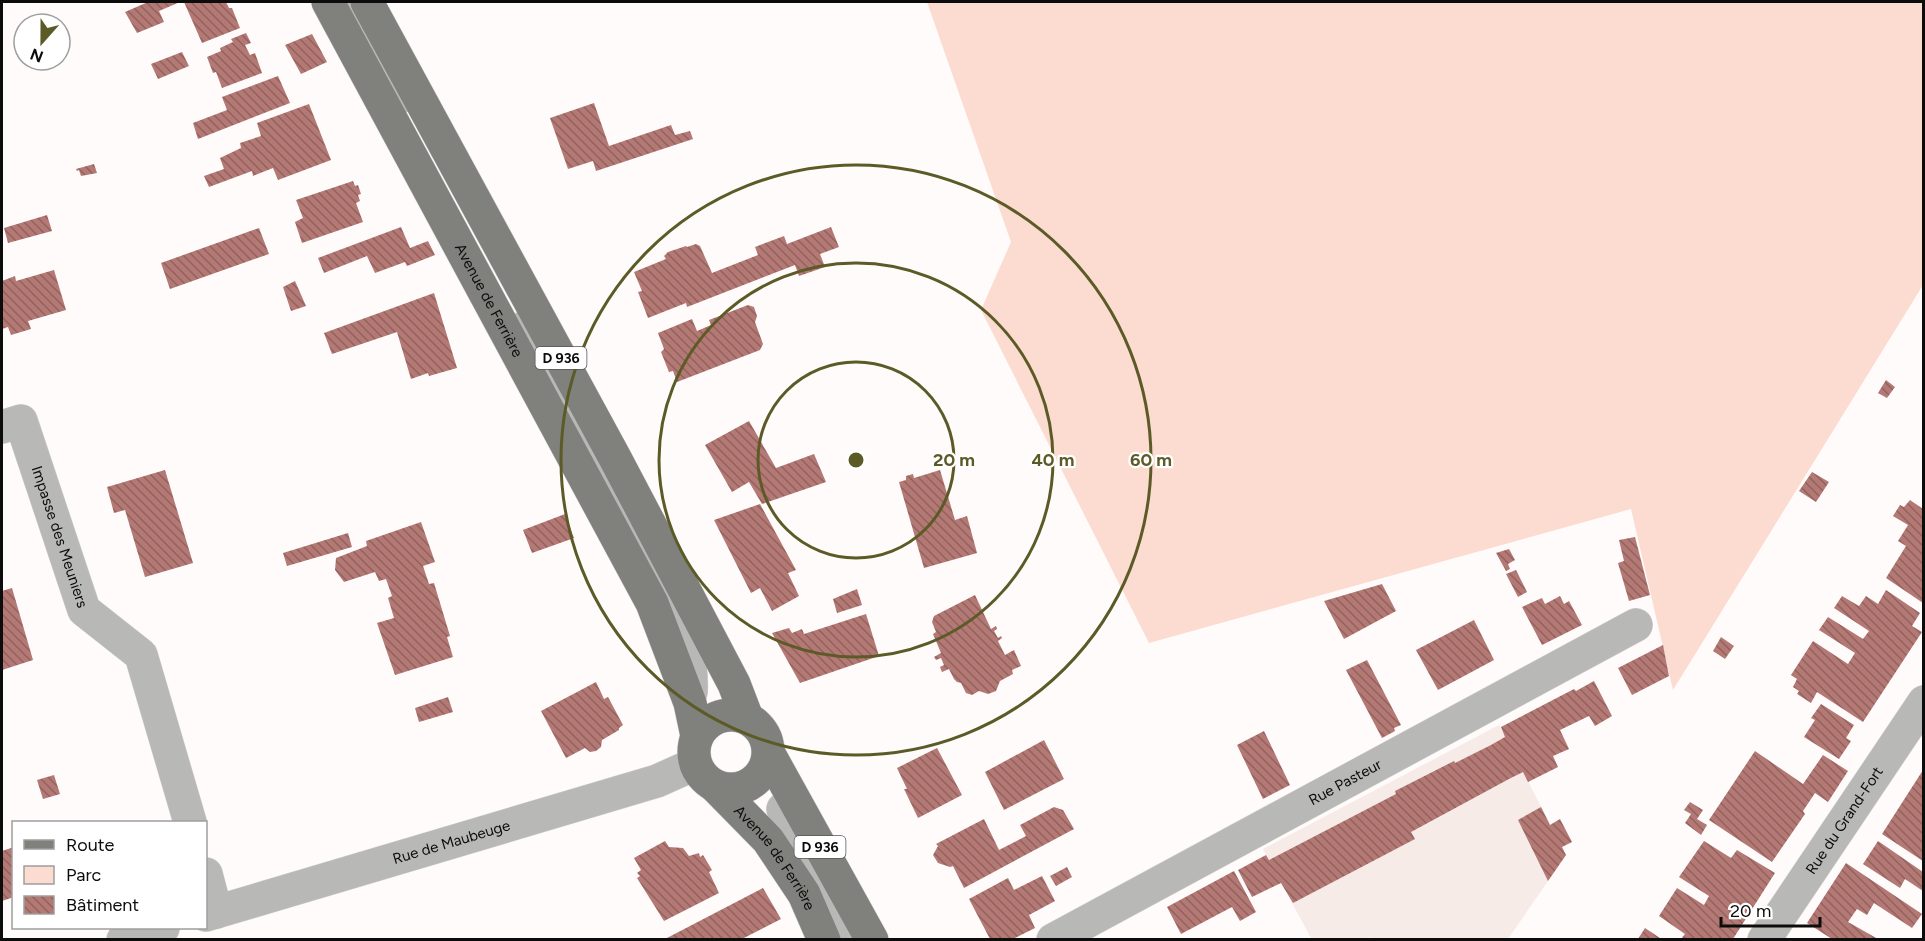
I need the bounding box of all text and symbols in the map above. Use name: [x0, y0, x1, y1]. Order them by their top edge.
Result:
north arrow: [12, 12, 72, 72]
text: N: [28, 44, 46, 67]
street label: Avenue de Ferrière: [451, 240, 527, 360]
road number: D 936: [536, 347, 586, 369]
text: 20 m: [933, 449, 975, 471]
text: 40 m: [1031, 449, 1075, 471]
text: 60 m: [1130, 449, 1172, 471]
centre of rings: [846, 450, 866, 470]
street label: Impasse des Meuniers: [28, 464, 92, 610]
street label: Rue Pasteur: [1306, 755, 1385, 809]
street label: Rue du Grand-Fort: [1802, 763, 1887, 878]
street label: Avenue de Ferrière: [730, 802, 819, 913]
street label: Rue de Maubeuge: [391, 816, 512, 868]
legend: [12, 821, 207, 929]
text: Route: [66, 834, 115, 856]
road number: D 936: [794, 836, 846, 858]
text: Parc: [66, 864, 102, 886]
scale bar: [1721, 890, 1820, 928]
text: Bâtiment: [66, 894, 139, 916]
text: 20 m: [1730, 900, 1771, 922]

